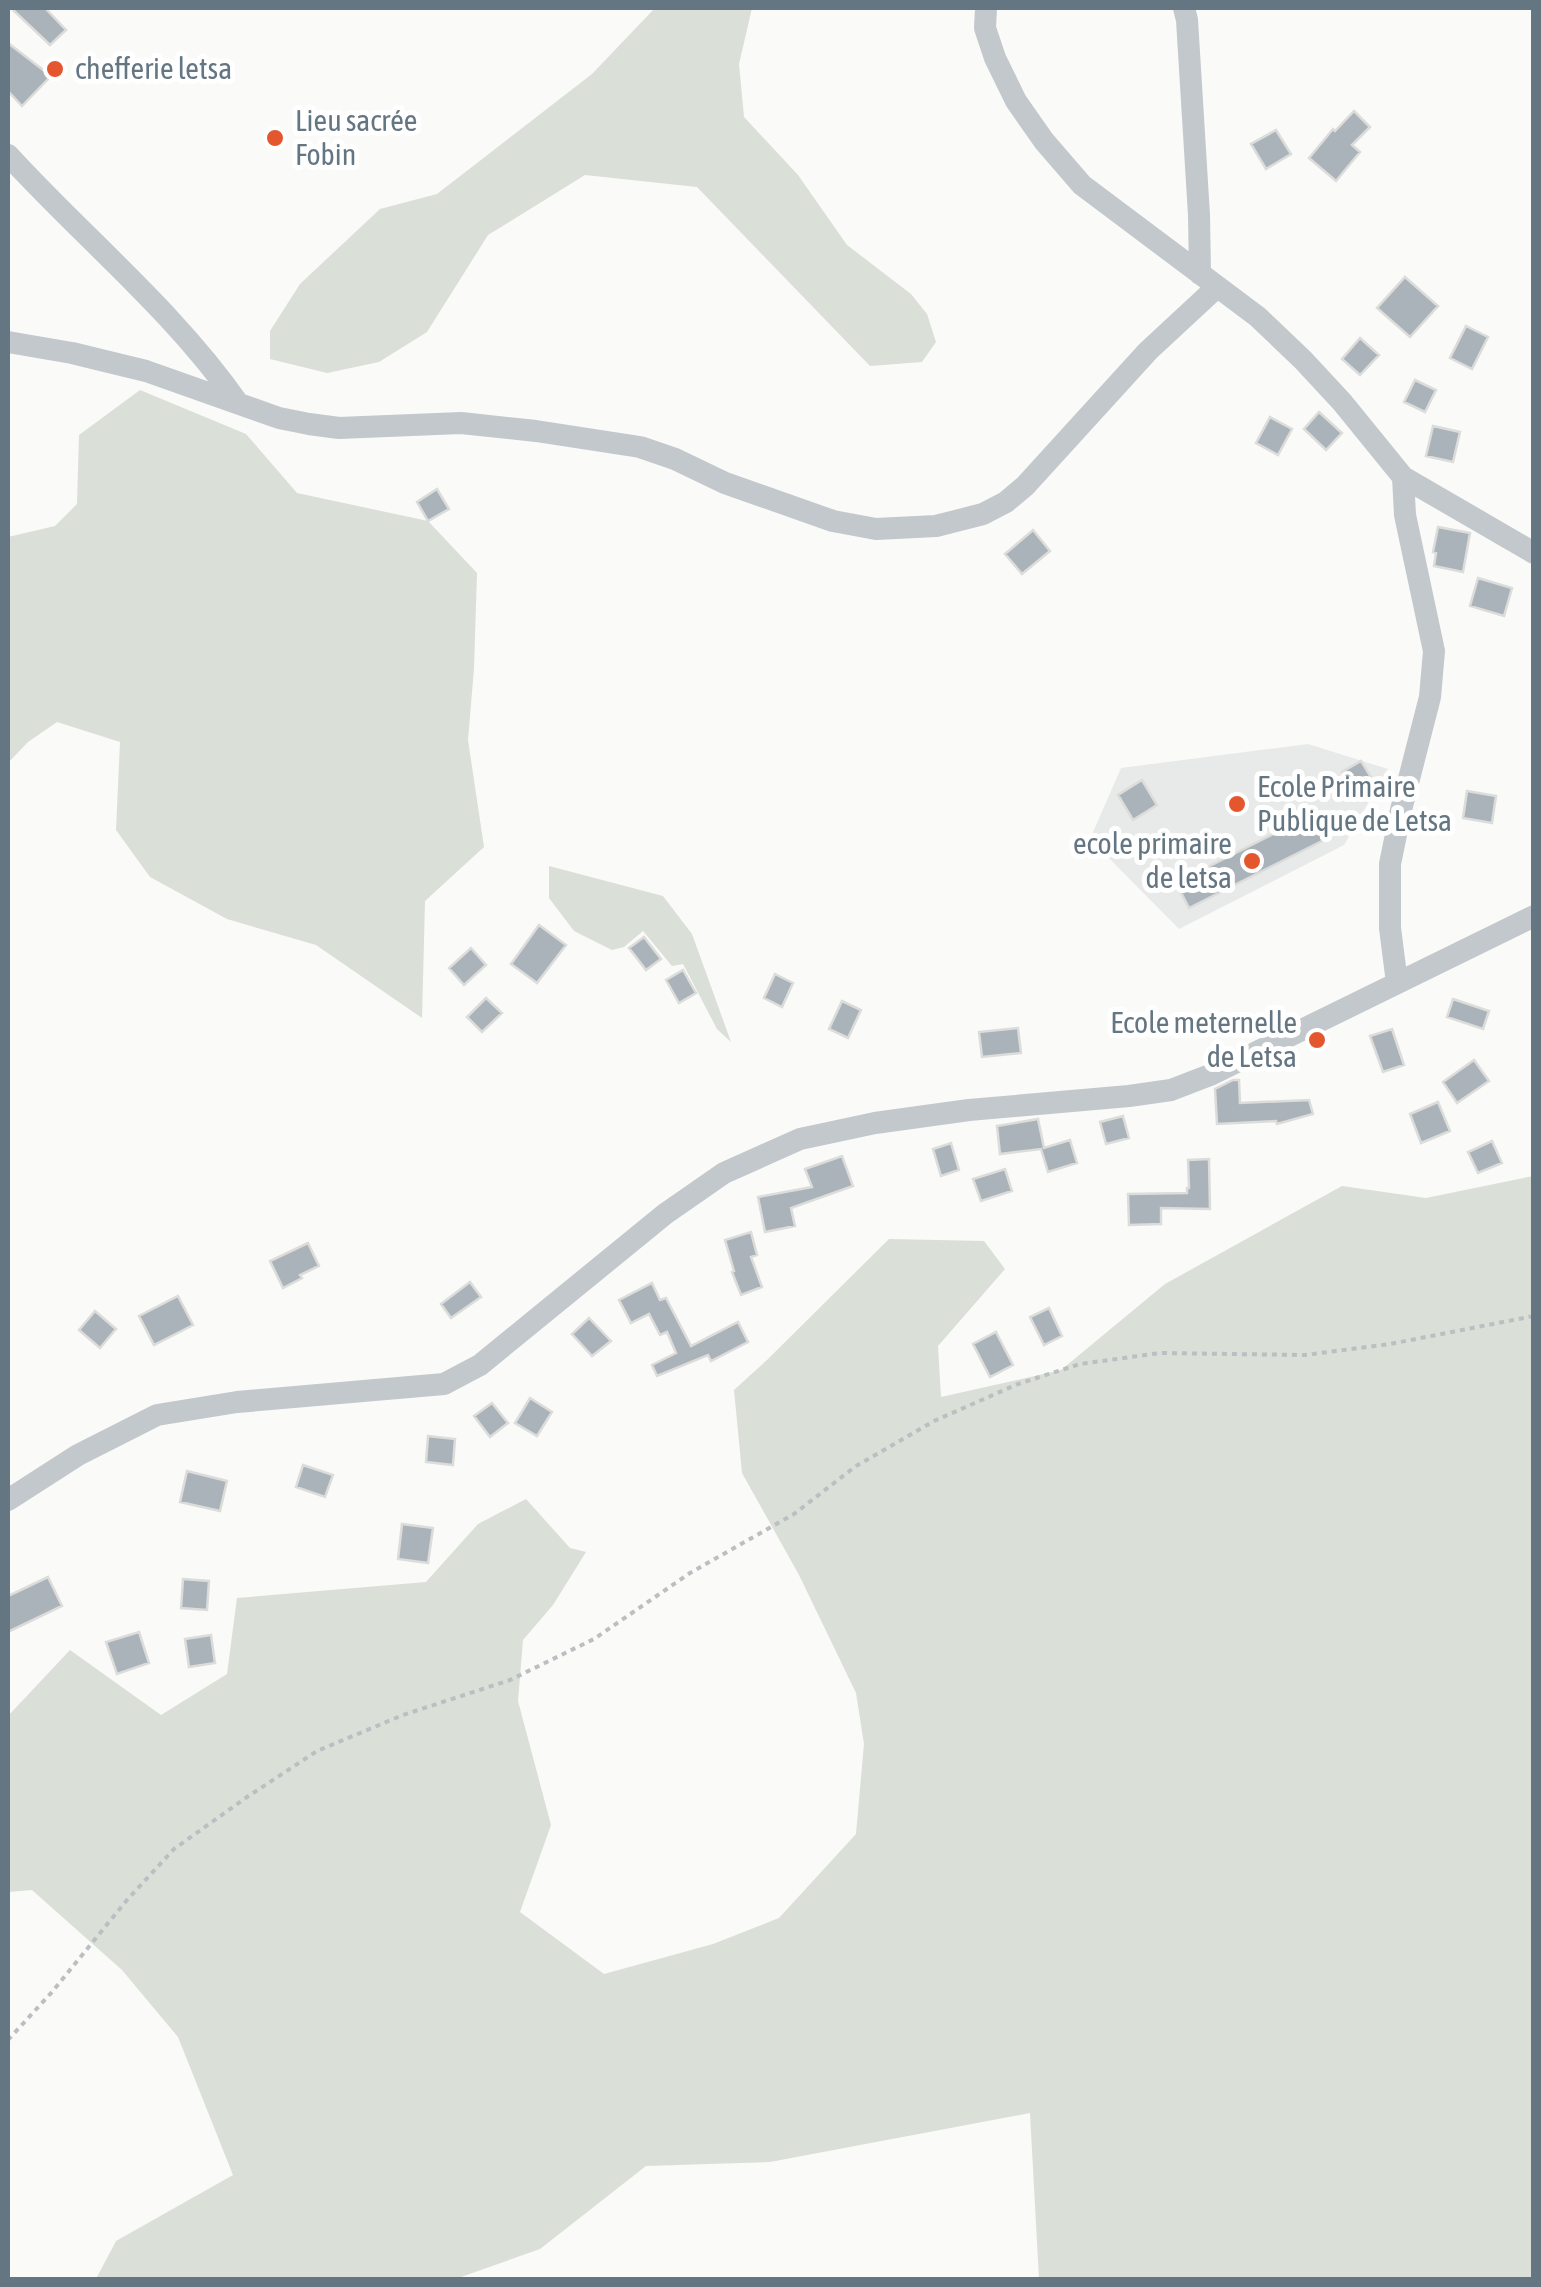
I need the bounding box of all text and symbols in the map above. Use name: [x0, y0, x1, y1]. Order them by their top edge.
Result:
place label: chefferie letsa: [75, 51, 232, 85]
marker: chefferie letsa: [44, 58, 66, 80]
place label: Lieu sacrée Fobin: [295, 103, 417, 171]
marker: Lieu sacrée Fobin: [264, 127, 286, 149]
place label: Ecole Primaire Publique de Letsa: [1257, 769, 1452, 837]
marker: Ecole Primaire Publique de Letsa: [1226, 793, 1248, 815]
place label: ecole primaire de letsa: [1073, 826, 1232, 894]
marker: ecole primaire de letsa: [1241, 850, 1263, 872]
place label: Ecole meternelle de Letsa: [1110, 1005, 1297, 1073]
marker: Ecole meternelle de Letsa: [1306, 1029, 1328, 1051]

